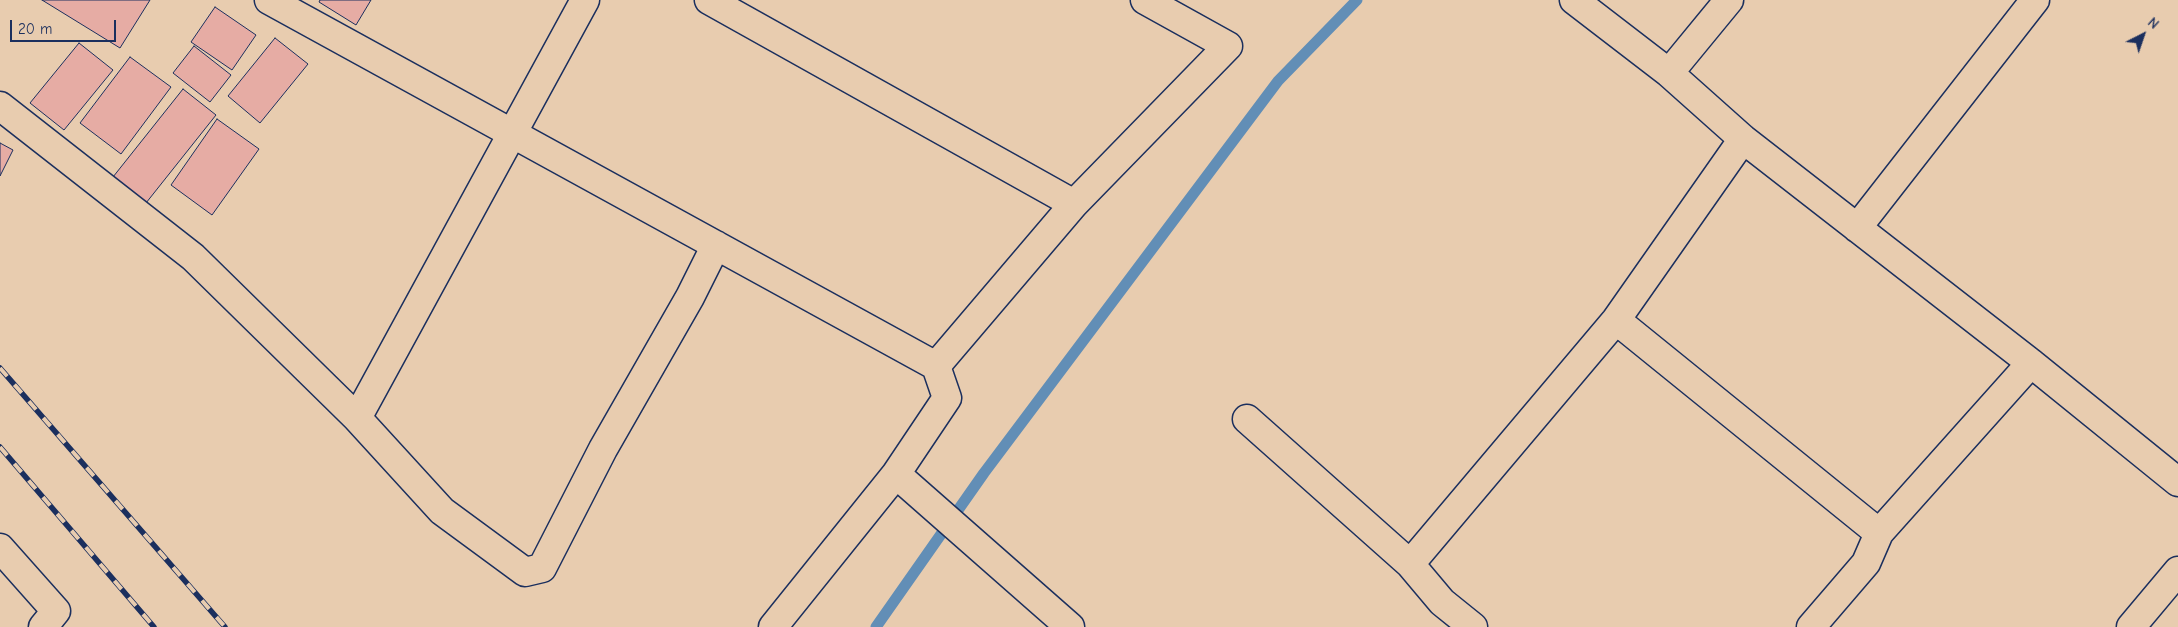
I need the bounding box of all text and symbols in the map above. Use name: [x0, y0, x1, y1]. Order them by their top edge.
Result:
scale bar: [12, 10, 119, 42]
north arrow: [2118, 10, 2168, 60]
text: N: [2144, 14, 2162, 33]
text: 20 m: [18, 20, 52, 38]

